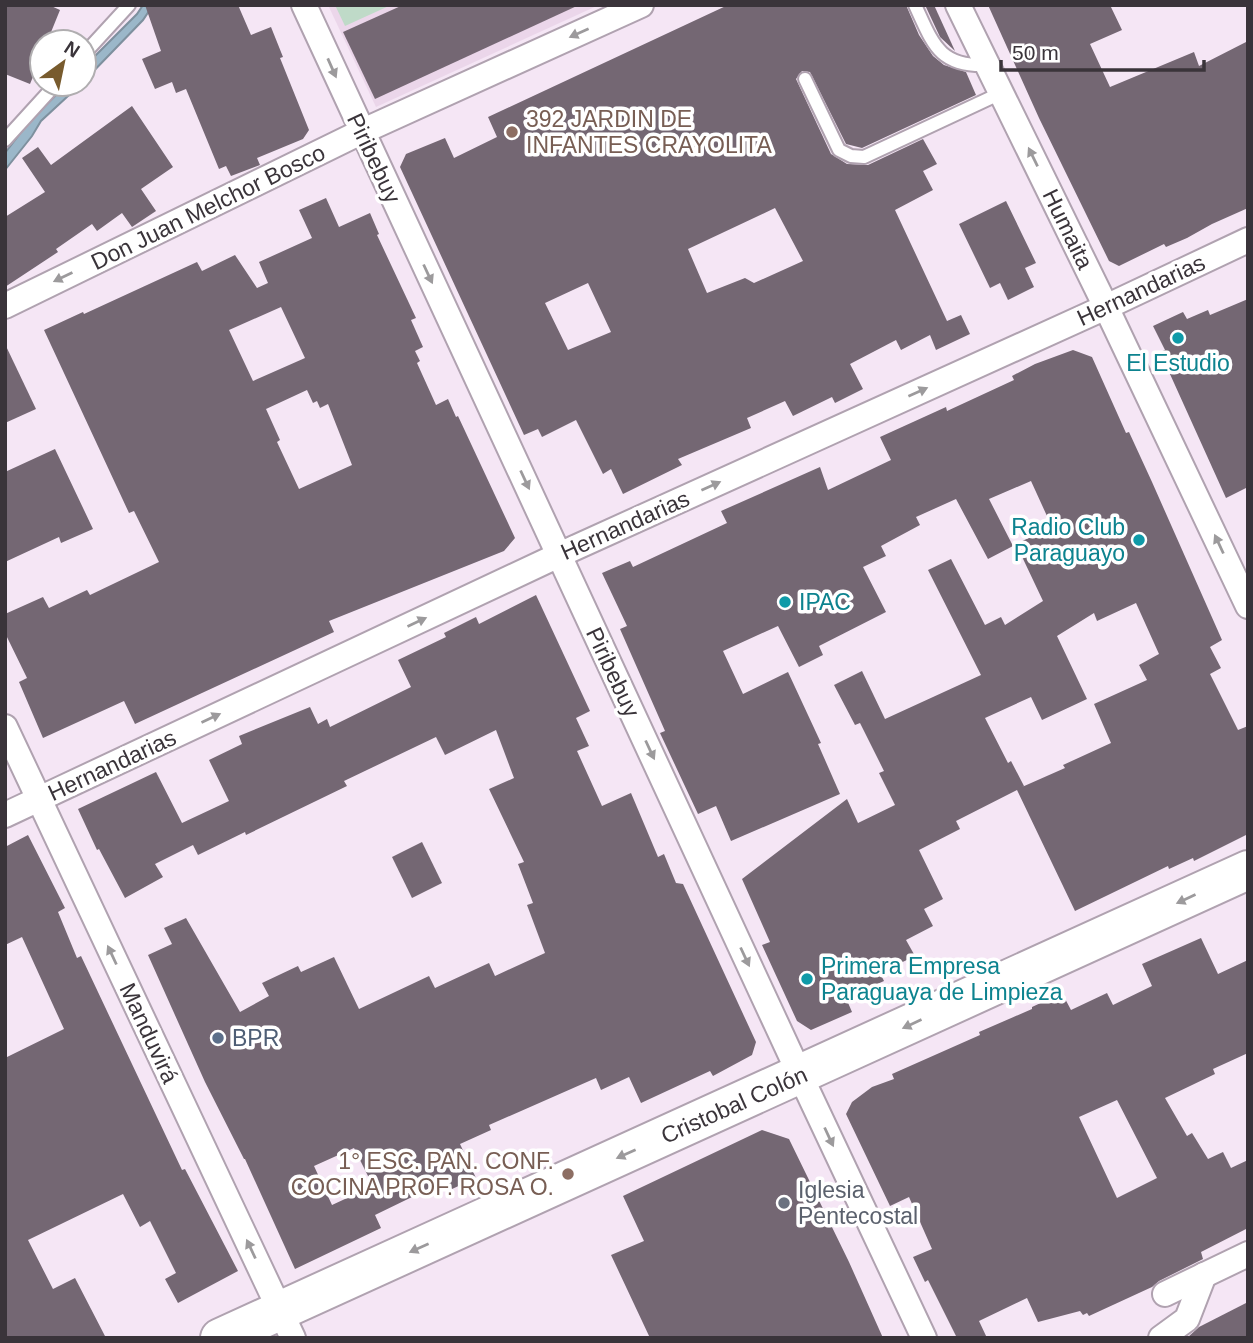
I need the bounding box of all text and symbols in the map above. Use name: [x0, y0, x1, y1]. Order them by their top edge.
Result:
north arrow: [28, 28, 98, 98]
one-way arrow: [568, 28, 589, 39]
scale bar: [1001, 28, 1204, 72]
text: N: [61, 37, 83, 62]
text: 50 m: [1012, 41, 1059, 64]
one-way arrow: [327, 57, 338, 78]
place label: 392 JARDIN DE INFANTES CRAYOLITA: [526, 106, 772, 158]
street label: Piribebuy: [342, 109, 406, 207]
marker: 392 JARDIN DE INFANTES CRAYOLITA: [504, 124, 520, 140]
street label: Don Juan Melchor Bosco: [87, 139, 329, 275]
one-way arrow: [1027, 147, 1038, 167]
street label: Humaita: [1038, 185, 1099, 273]
street label: Hernandarias: [1073, 249, 1209, 331]
one-way arrow: [422, 264, 434, 284]
one-way arrow: [53, 272, 73, 283]
marker: El Estudio: [1170, 330, 1186, 346]
place label: El Estudio: [1126, 350, 1230, 376]
one-way arrow: [908, 386, 928, 398]
one-way arrow: [519, 470, 530, 490]
one-way arrow: [701, 480, 721, 492]
street label: Hernandarias: [557, 485, 693, 565]
place label: Radio Club Paraguayo: [1011, 514, 1125, 566]
marker: Radio Club Paraguayo: [1131, 532, 1147, 548]
one-way arrow: [1213, 534, 1224, 554]
place label: IPAC: [799, 589, 851, 615]
marker: IPAC: [777, 594, 793, 610]
one-way arrow: [407, 616, 427, 627]
street label: Piribebuy: [581, 623, 645, 721]
one-way arrow: [201, 713, 221, 724]
street label: Hernandarias: [44, 724, 180, 806]
one-way arrow: [644, 740, 656, 760]
one-way arrow: [1176, 893, 1196, 904]
one-way arrow: [106, 945, 118, 965]
one-way arrow: [740, 946, 751, 967]
place label: Primera Empresa Paraguaya de Limpieza: [821, 953, 1063, 1005]
marker: Primera Empresa Paraguaya de Limpieza: [799, 971, 815, 987]
street label: Manduvirá: [115, 979, 184, 1087]
one-way arrow: [902, 1018, 922, 1030]
place label: BPR: [232, 1025, 279, 1051]
marker: BPR: [210, 1030, 226, 1046]
street label: Cristobal Colón: [657, 1061, 811, 1149]
one-way arrow: [823, 1127, 835, 1147]
place label: 1° ESC. PAN. CONF. COCINA PROF. ROSA O.: [291, 1148, 554, 1200]
one-way arrow: [616, 1148, 636, 1160]
marker: 1° ESC. PAN. CONF. COCINA PROF. ROSA O.: [560, 1166, 576, 1182]
place label: Iglesia Pentecostal: [798, 1177, 918, 1229]
marker: Iglesia Pentecostal: [776, 1195, 792, 1211]
one-way arrow: [246, 1239, 257, 1259]
one-way arrow: [409, 1242, 429, 1254]

